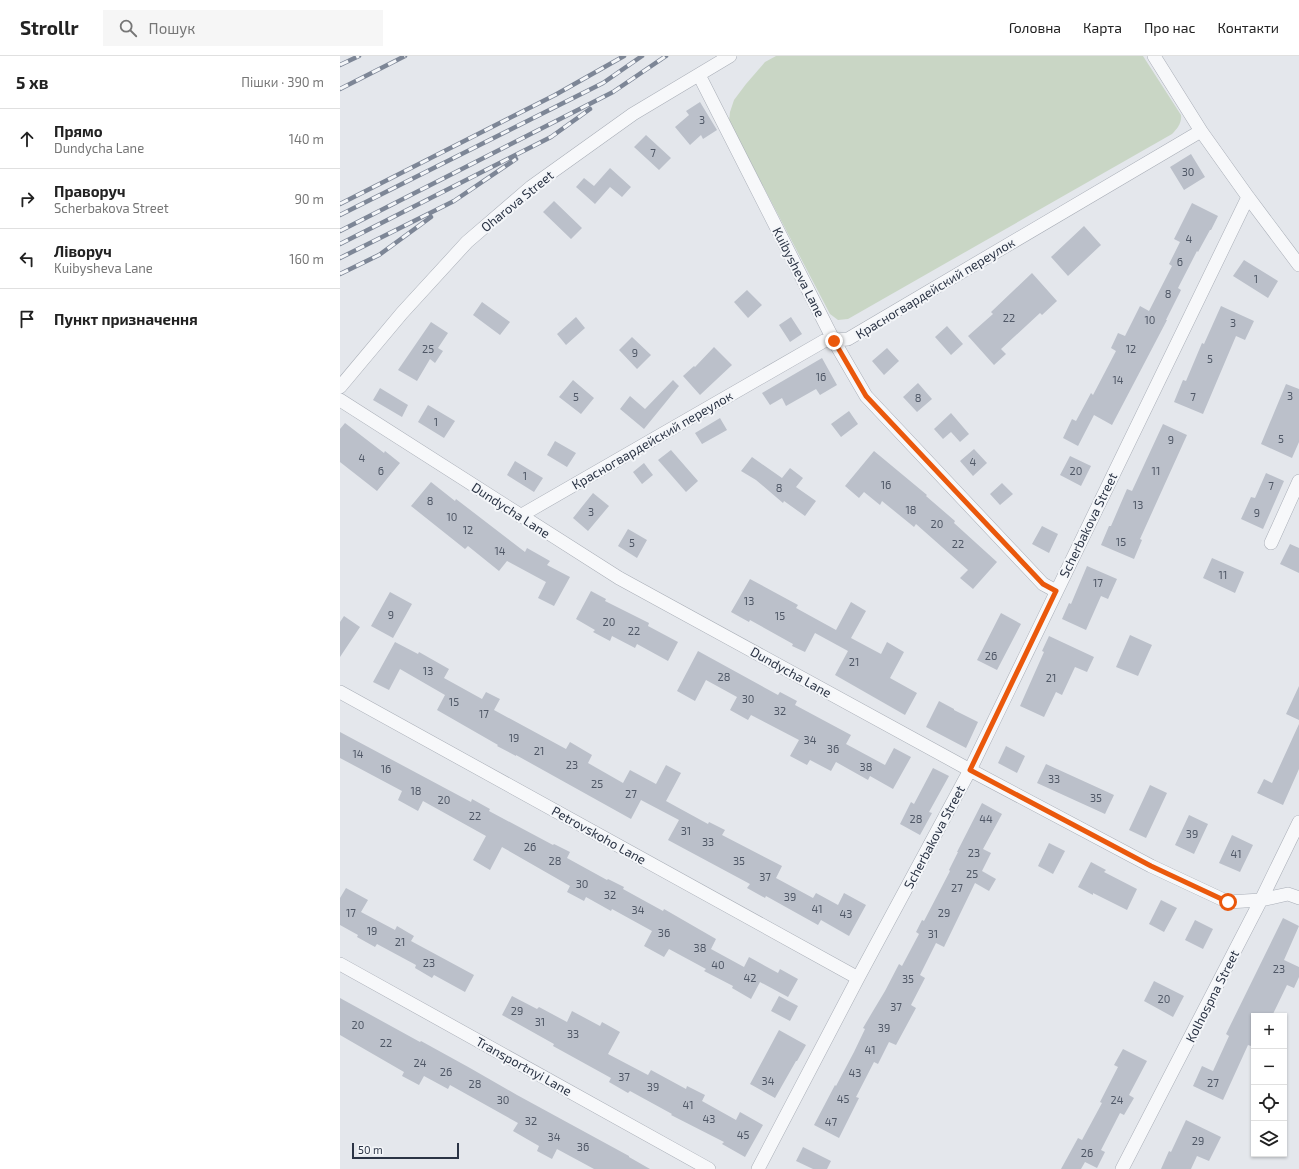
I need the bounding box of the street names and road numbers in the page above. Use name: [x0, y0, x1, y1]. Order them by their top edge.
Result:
street label: Oharova Street: [477, 167, 557, 235]
street label: Kuibysheva Lane: [769, 224, 829, 320]
street label: Красногвардейский переулок: [852, 234, 1018, 342]
street label: Красногвардейский переулок: [569, 387, 735, 493]
street label: Scherbakova Street: [1056, 470, 1120, 580]
street label: Dundycha Lane: [469, 479, 553, 541]
street label: Dundycha Lane: [748, 643, 834, 701]
street label: Scherbakova Street: [900, 783, 968, 891]
street label: Petrovskoho Lane: [549, 802, 649, 868]
street label: Kolhospna Street: [1182, 947, 1242, 1045]
street label: Transportnyi Lane: [473, 1033, 575, 1099]

